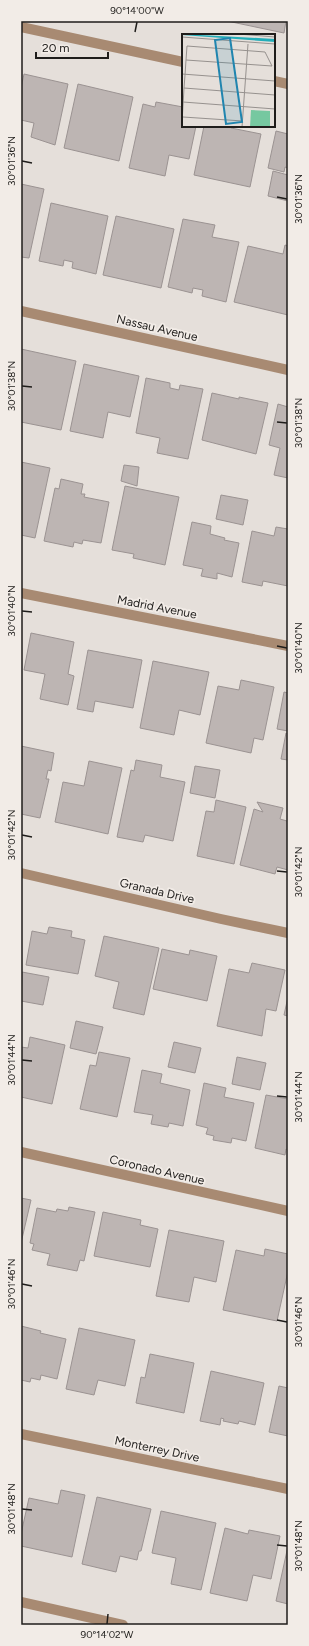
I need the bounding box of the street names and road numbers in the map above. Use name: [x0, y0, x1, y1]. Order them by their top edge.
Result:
street label: Nassau Avenue: [115, 312, 199, 344]
street label: Madrid Avenue: [116, 592, 198, 622]
street label: Granada Drive: [118, 876, 196, 906]
street label: Coronado Avenue: [108, 1152, 206, 1188]
street label: Monterrey Drive: [113, 1433, 201, 1465]

